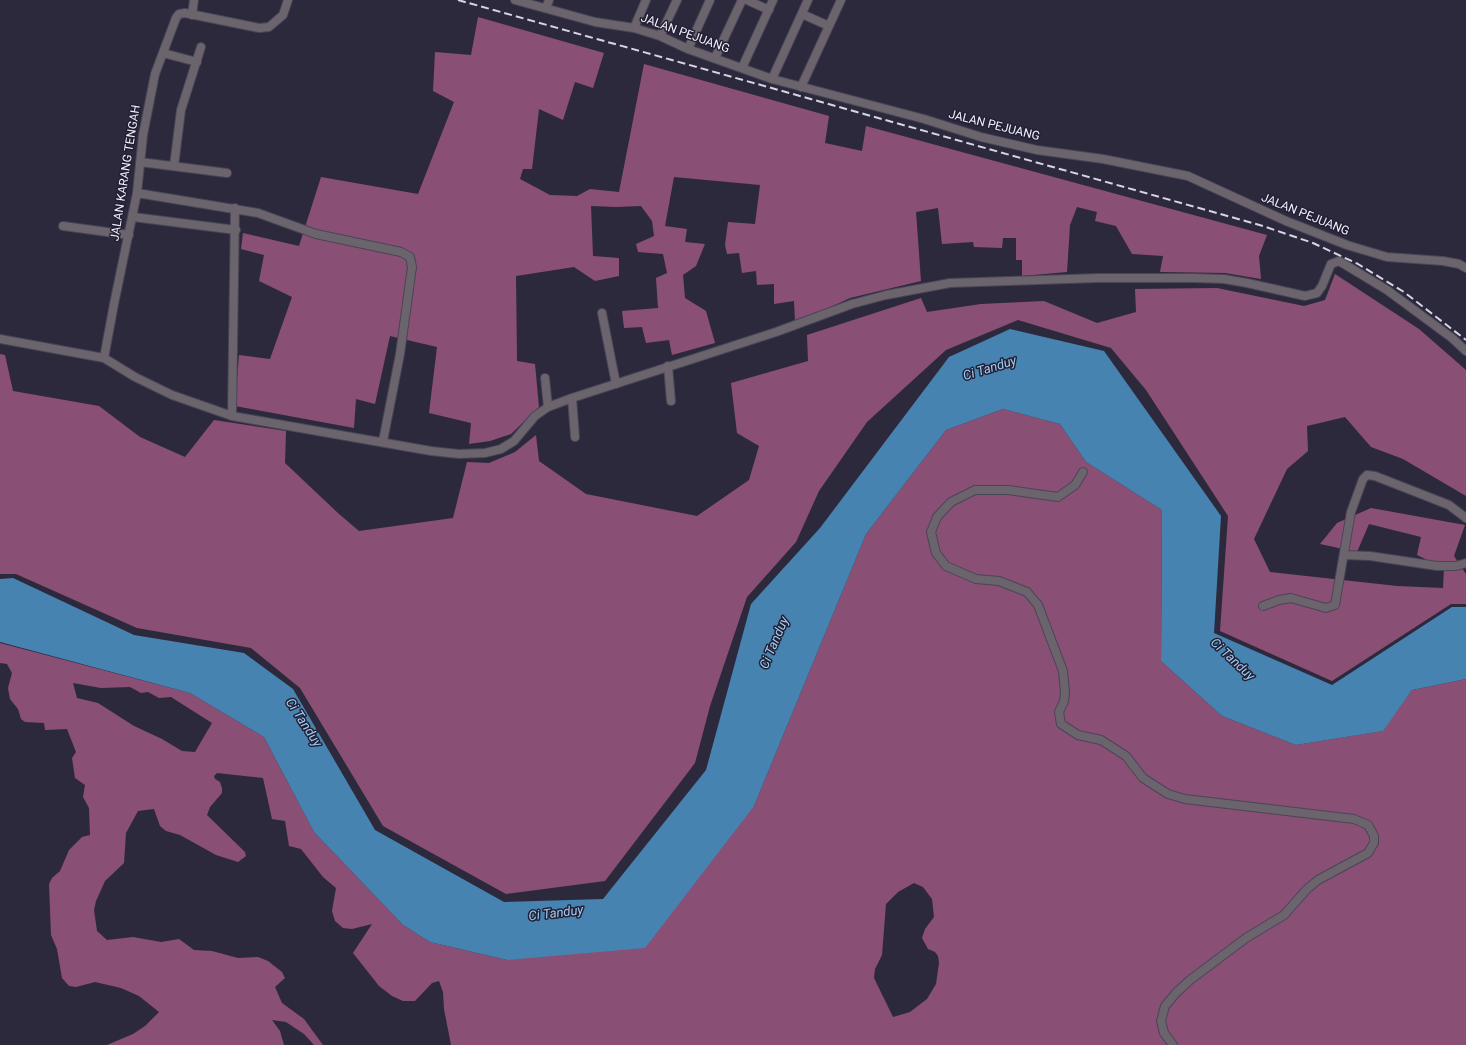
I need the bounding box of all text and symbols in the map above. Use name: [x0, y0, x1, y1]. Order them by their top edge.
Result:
street label: JALAN PEJUANG: [639, 11, 731, 57]
street label: JALAN KARANG TENGAH: [108, 104, 144, 242]
street label: JALAN PEJUANG: [947, 108, 1041, 144]
street label: JALAN PEJUANG: [1259, 191, 1351, 239]
water label: Ci Tanduy: [961, 353, 1019, 385]
water label: Ci Tanduy: [757, 615, 793, 671]
water label: Ci Tanduy: [1207, 635, 1257, 685]
water label: Ci Tanduy: [281, 696, 325, 750]
water label: Ci Tanduy: [528, 903, 584, 925]

